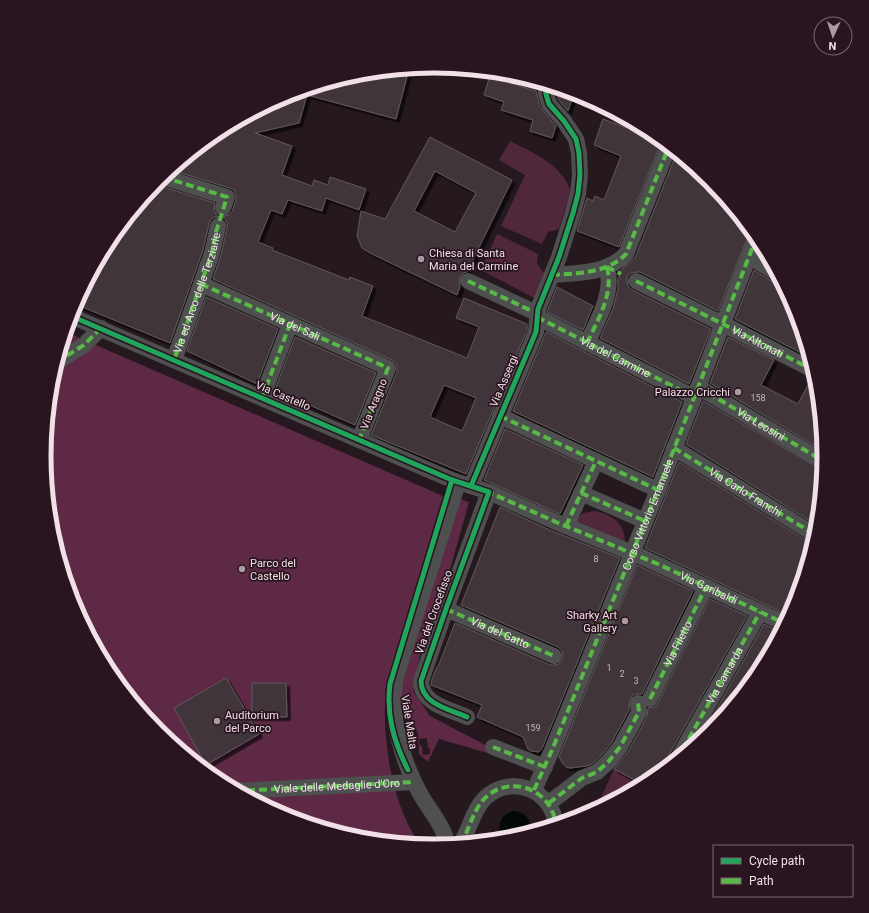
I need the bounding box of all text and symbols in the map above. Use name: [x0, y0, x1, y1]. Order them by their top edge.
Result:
north arrow: [813, 16, 853, 56]
text: N: [828, 39, 837, 52]
street label: Via ed Arco delle Terziarie: [170, 231, 223, 355]
place label: Chiesa di Santa Maria del Carmine: [429, 247, 518, 273]
marker: Chiesa di Santa Maria del Carmine: [416, 254, 426, 264]
street label: Via dei Sali: [268, 309, 322, 343]
street label: Via Altonati: [730, 323, 786, 360]
street label: Via del Carmine: [578, 334, 653, 380]
street label: Via Assergi: [487, 353, 521, 409]
street label: Via Aragno: [358, 377, 390, 431]
street label: Via Castello: [254, 379, 312, 413]
place label: Palazzo Cricchi: [655, 386, 730, 399]
marker: Palazzo Cricchi: [733, 387, 743, 397]
house number: 158: [750, 393, 766, 403]
street label: Via Leosini: [734, 405, 787, 443]
street label: Corso Vittorio Emanuele: [619, 457, 676, 572]
street label: Via Carlo Franchi: [707, 465, 784, 519]
house number: 8: [593, 554, 599, 564]
place label: Parco del Castello: [250, 557, 296, 583]
marker: Parco del Castello: [237, 564, 247, 574]
street label: Via del Crocefisso: [413, 568, 455, 656]
street label: Via Garibaldi: [678, 569, 740, 607]
place label: Sharky Art Gallery: [566, 609, 618, 635]
street label: Via del Gatto: [469, 614, 531, 651]
marker: Sharky Art Gallery: [620, 616, 630, 626]
street label: Via Filetto: [661, 619, 695, 668]
street label: Via Camarda: [703, 645, 746, 706]
house number: 1: [606, 663, 612, 673]
house number: 2: [619, 669, 625, 679]
house number: 3: [633, 676, 639, 686]
street label: Viale Malta: [398, 694, 420, 750]
place label: Auditorium del Parco: [225, 709, 279, 735]
marker: Auditorium del Parco: [212, 716, 222, 726]
house number: 159: [525, 723, 541, 733]
street label: Viale delle Medaglie d'Oro: [273, 776, 400, 796]
legend: [713, 845, 853, 897]
text: Cycle path: [749, 854, 805, 868]
text: Path: [749, 874, 774, 888]

